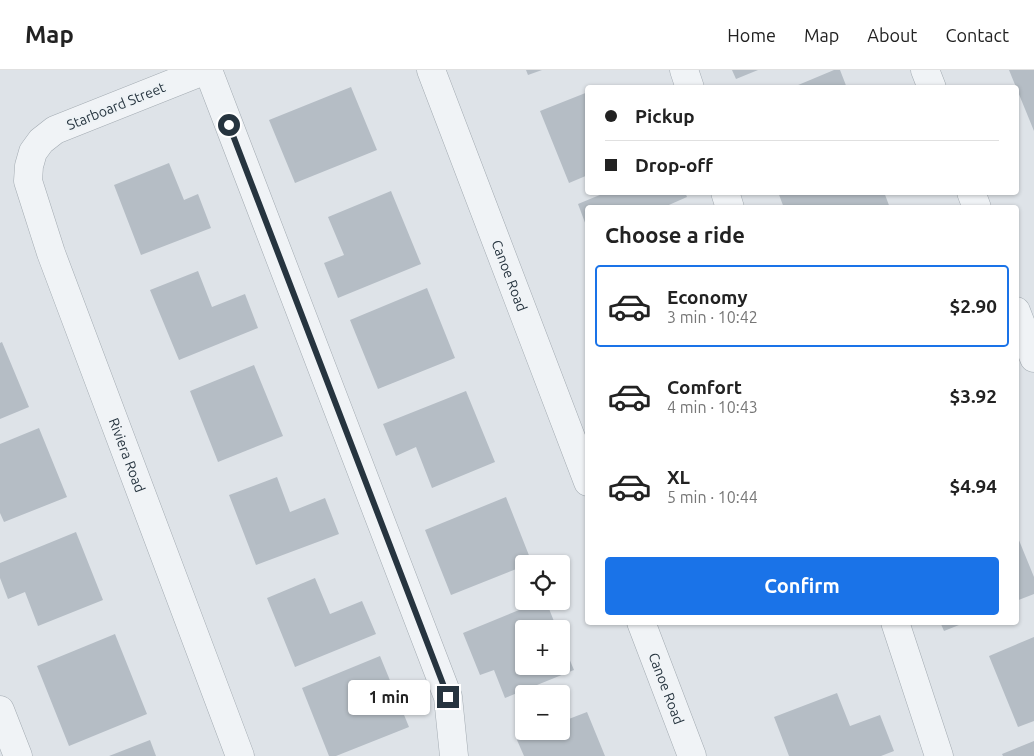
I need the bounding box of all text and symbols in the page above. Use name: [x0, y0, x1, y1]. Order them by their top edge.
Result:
text: Map: [25, 21, 74, 48]
text: Home: [727, 25, 776, 45]
text: Map: [804, 25, 839, 45]
text: About: [867, 25, 917, 45]
text: Contact: [945, 25, 1009, 45]
street label: Starboard Street: [64, 79, 168, 133]
text: Pickup: [635, 105, 695, 127]
route start: [218, 114, 240, 136]
text: Drop-off: [635, 154, 713, 176]
text: Choose a ride: [605, 222, 745, 247]
street label: Canoe Road: [488, 238, 530, 314]
icon: car: [607, 284, 652, 329]
text: Economy: [667, 286, 748, 308]
text: $2.90: [949, 295, 997, 317]
text: 3 min · 10:42: [667, 308, 758, 326]
icon: car: [607, 374, 652, 419]
text: Comfort: [667, 376, 742, 398]
text: $3.92: [949, 385, 997, 407]
text: 4 min · 10:43: [667, 398, 758, 416]
street label: Riviera Road: [106, 416, 148, 495]
icon: car: [607, 464, 652, 509]
text: XL: [667, 466, 690, 488]
text: $4.94: [949, 475, 997, 497]
text: 5 min · 10:44: [667, 488, 758, 506]
map controls: [515, 555, 570, 740]
button: locate: [515, 555, 570, 610]
button: Confirm: [605, 557, 999, 615]
button: +: [515, 620, 570, 675]
street label: Canoe Road: [645, 650, 687, 726]
callout: 1 min: [348, 680, 430, 714]
button: −: [515, 685, 570, 740]
route end: [437, 686, 459, 708]
text: 1 min: [369, 688, 409, 706]

